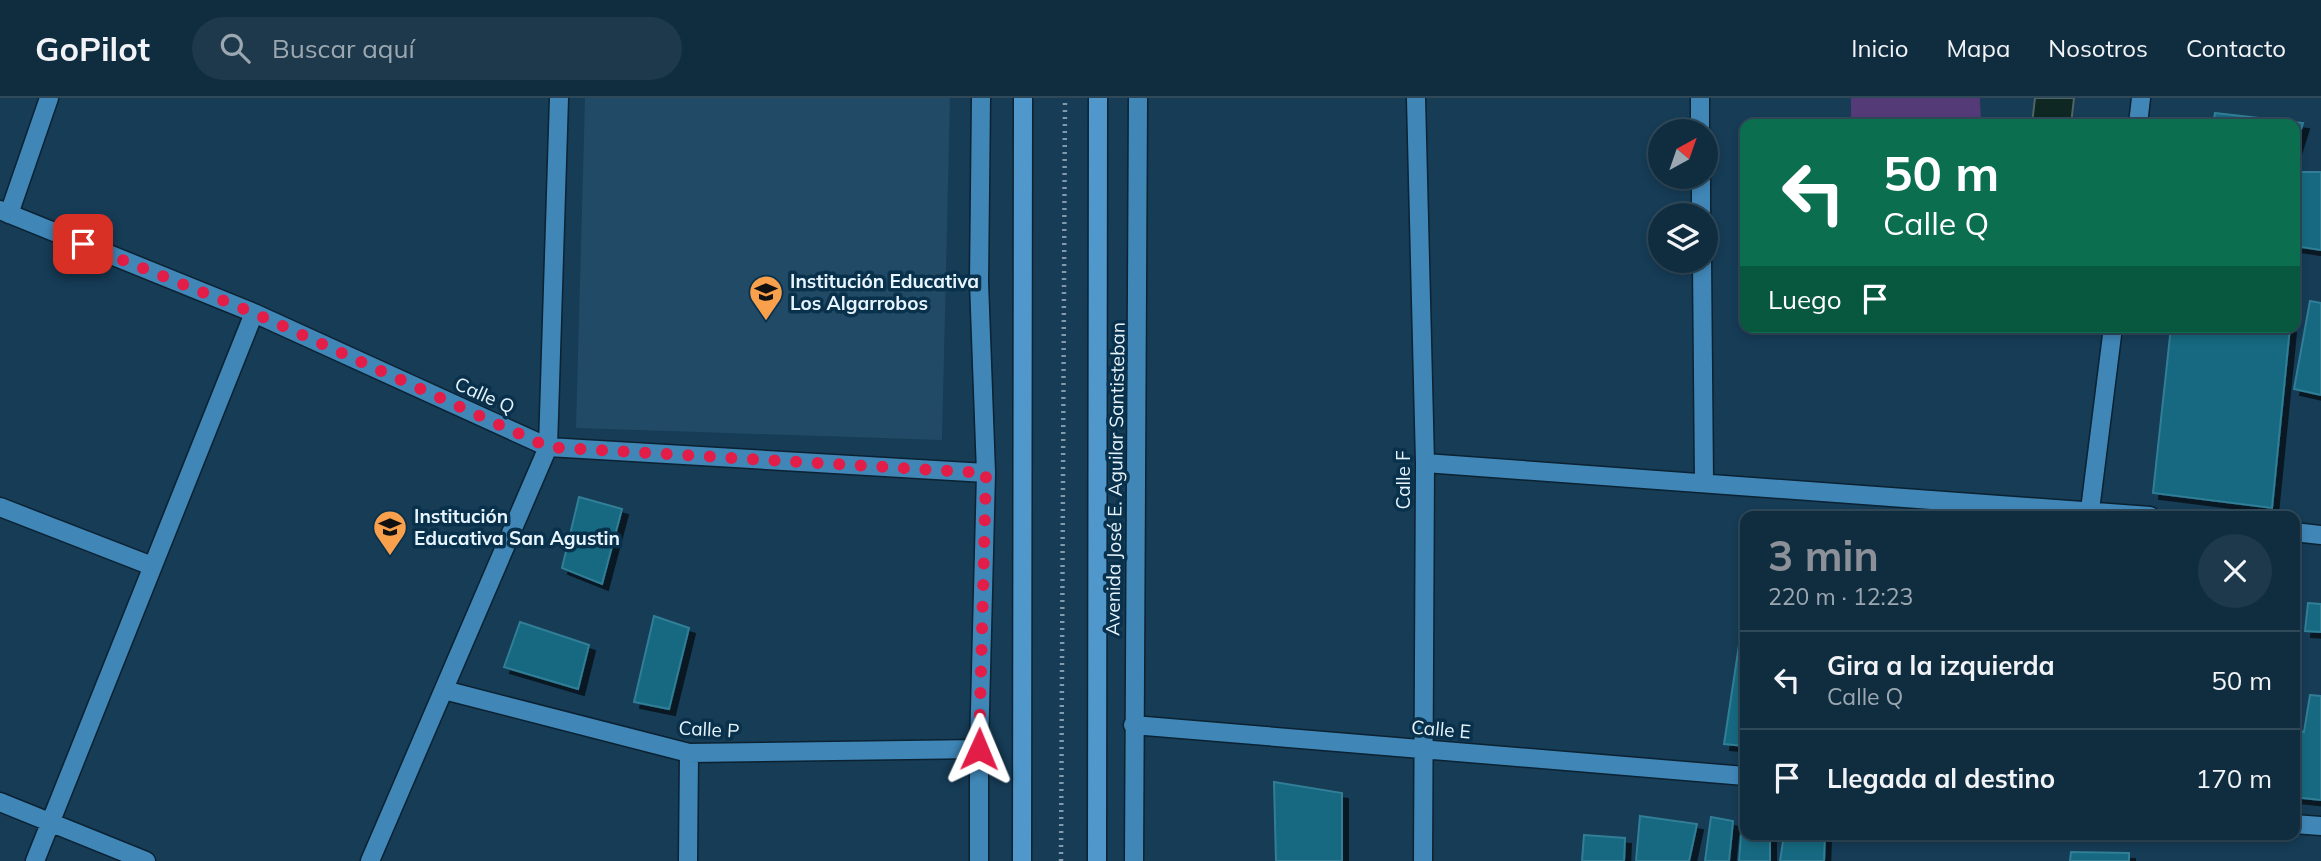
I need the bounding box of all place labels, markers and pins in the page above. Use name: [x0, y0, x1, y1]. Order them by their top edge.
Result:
pin: [53, 214, 113, 274]
place label: Institución Educativa Los Algarrobos: [790, 269, 979, 315]
school or university icon: Institución Educativa Los Algarrobos: [747, 273, 785, 322]
place label: Institución Educativa San Agustin: [414, 504, 620, 550]
school or university icon: Institución Educativa San Agustin: [371, 508, 409, 557]

